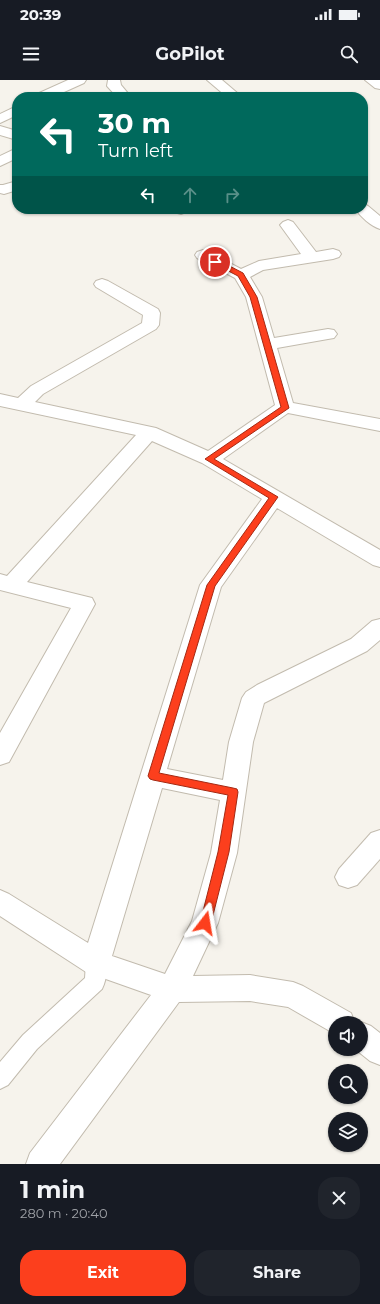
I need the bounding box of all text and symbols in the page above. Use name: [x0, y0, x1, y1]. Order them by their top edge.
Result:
text: 20:39: [20, 5, 61, 24]
icon: menu: [20, 43, 42, 65]
text: GoPilot: [155, 43, 225, 65]
icon: search: [338, 43, 360, 65]
text: 30 m: [98, 106, 171, 140]
icon: left: [32, 108, 84, 160]
text: Turn left: [98, 140, 173, 162]
icon: left: [137, 184, 159, 206]
icon: ahead: [179, 184, 201, 206]
icon: right: [221, 184, 243, 206]
pin: [198, 245, 232, 279]
icon: arrive: [204, 251, 226, 273]
position arrow: [184, 902, 226, 944]
map controls: [328, 1016, 368, 1152]
button: sound: [328, 1016, 368, 1056]
button: search: [328, 1064, 368, 1104]
button: layers: [328, 1112, 368, 1152]
text: 1 min: [20, 1175, 85, 1204]
button: close: [318, 1177, 360, 1219]
text: 280 m · 20:40: [20, 1205, 108, 1221]
button: Exit: [20, 1250, 186, 1296]
button: Share: [194, 1250, 360, 1296]

